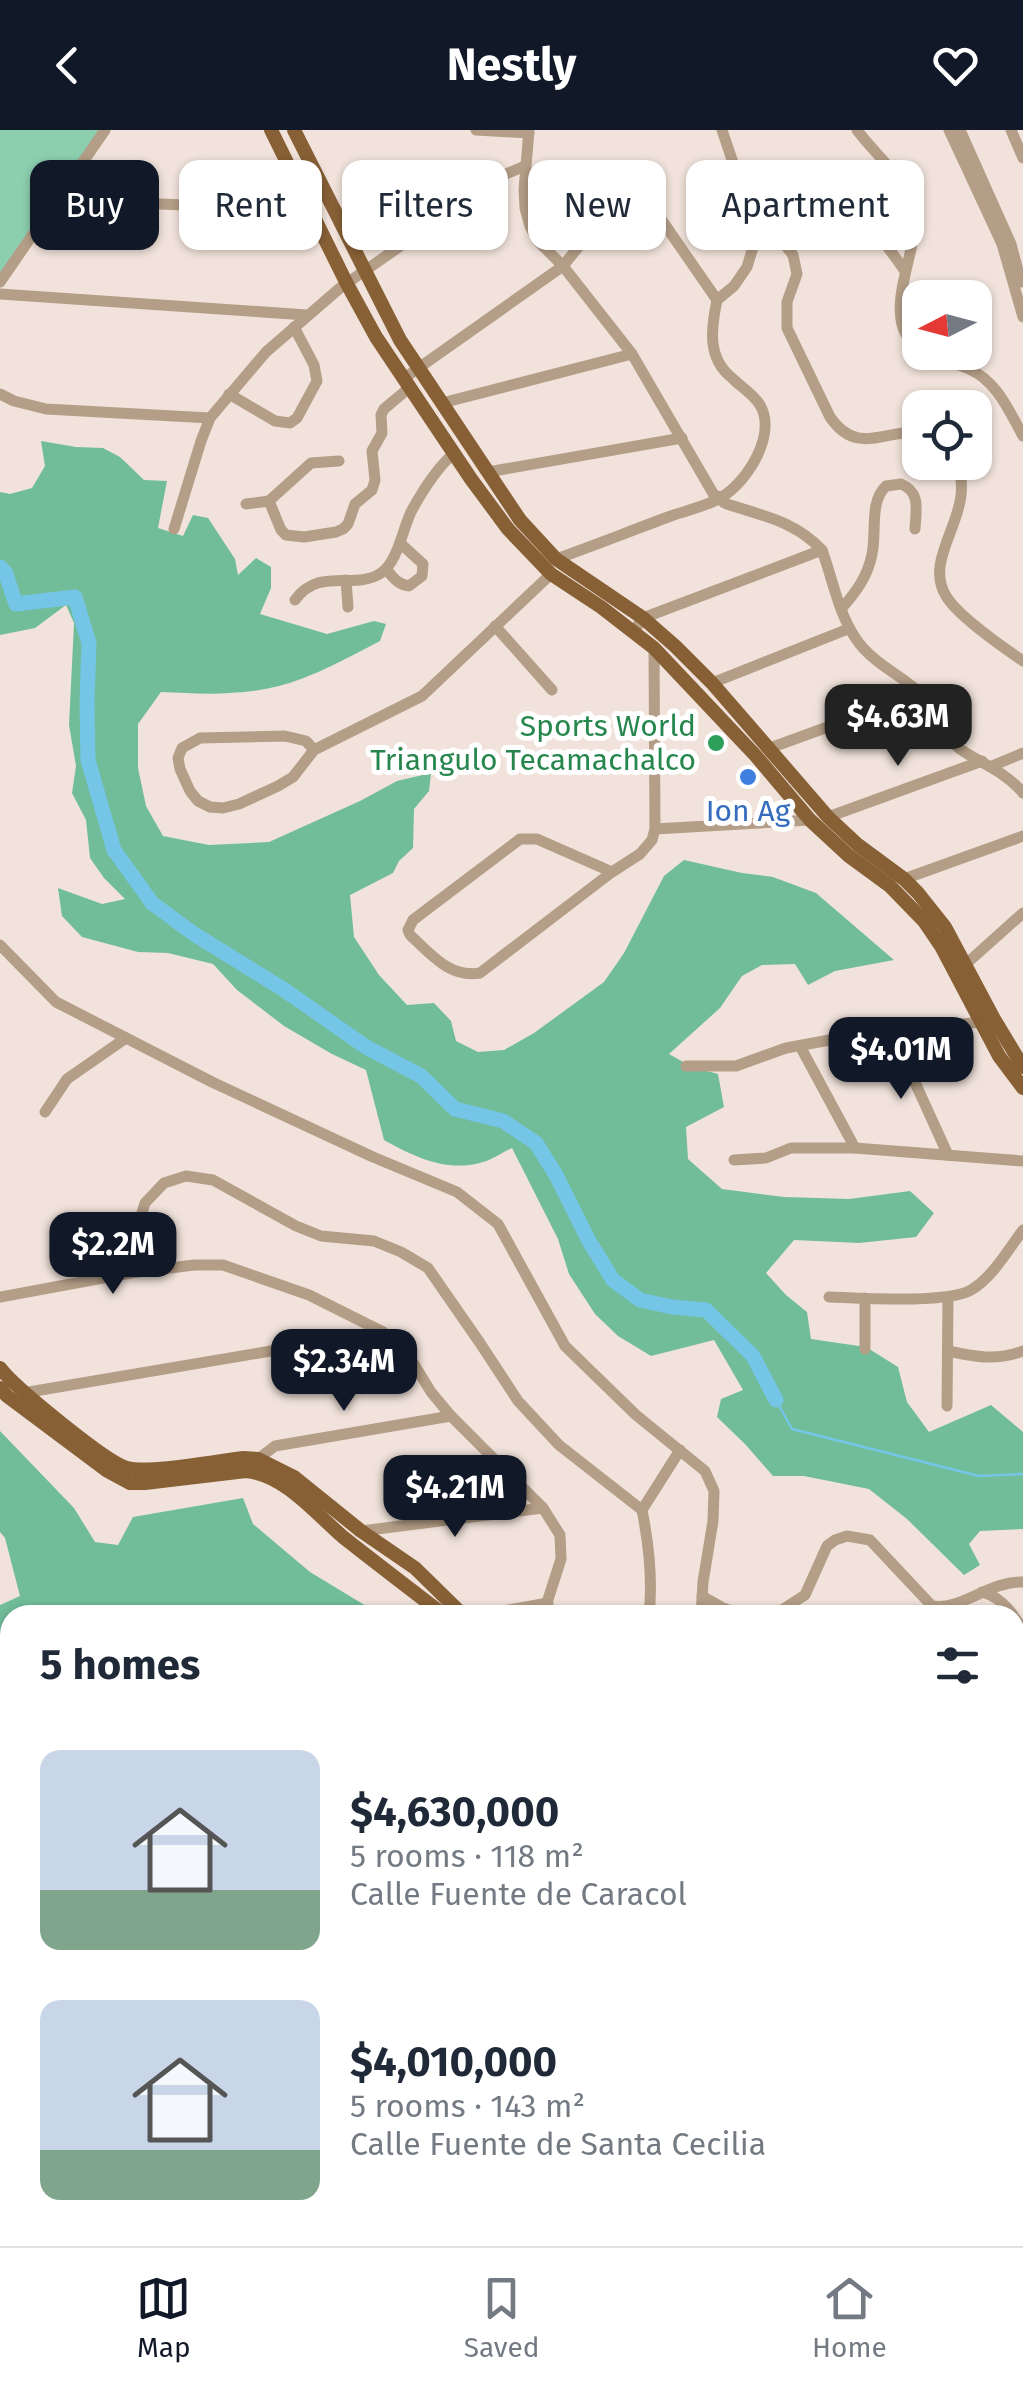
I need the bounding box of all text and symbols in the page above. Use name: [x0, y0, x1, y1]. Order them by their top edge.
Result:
icon: back: [40, 38, 95, 93]
text: Nestly: [447, 38, 576, 92]
icon: heart: [928, 38, 983, 93]
chip: Buy: [30, 160, 159, 250]
chip: Rent: [179, 160, 322, 250]
chip: Filters: [342, 160, 508, 250]
chip: New: [528, 160, 666, 250]
chip: Apartment: [686, 160, 924, 250]
north arrow: [902, 280, 992, 370]
map controls: [902, 280, 992, 480]
button: locate: [902, 390, 992, 480]
pin: $4.63M: [817, 684, 979, 769]
text: $4.63M: [847, 697, 949, 735]
place label: Sports World Triangulo Tecamachalco: [370, 708, 696, 778]
marker: Sports World Triangulo Tecamachalco: [705, 732, 727, 754]
marker: Ion Ag: [737, 766, 759, 788]
place label: Ion Ag: [706, 793, 791, 829]
pin: $4.01M: [820, 1017, 982, 1102]
text: $4.01M: [851, 1030, 951, 1068]
pin: $2.2M: [43, 1212, 183, 1297]
text: $2.2M: [71, 1225, 155, 1263]
pin: $2.34M: [263, 1329, 425, 1414]
text: $2.34M: [293, 1342, 395, 1380]
pin: $4.21M: [374, 1455, 536, 1540]
text: $4.21M: [405, 1468, 505, 1506]
icon: filters: [930, 1638, 985, 1693]
text: 5 homes: [40, 1640, 200, 1690]
text: $4,630,000: [350, 1787, 559, 1837]
icon: home: [120, 1790, 240, 1910]
text: 5 rooms · 118 m²: [350, 1837, 584, 1875]
text: Calle Fuente de Caracol: [350, 1875, 687, 1913]
text: $4,010,000: [350, 2037, 557, 2087]
icon: home: [120, 2040, 240, 2160]
text: 5 rooms · 143 m²: [350, 2087, 585, 2125]
text: Calle Fuente de Santa Cecilia: [350, 2125, 766, 2163]
tab: Map: [136, 2271, 191, 2364]
tab: Saved: [464, 2271, 540, 2364]
tab: Home: [812, 2271, 887, 2364]

